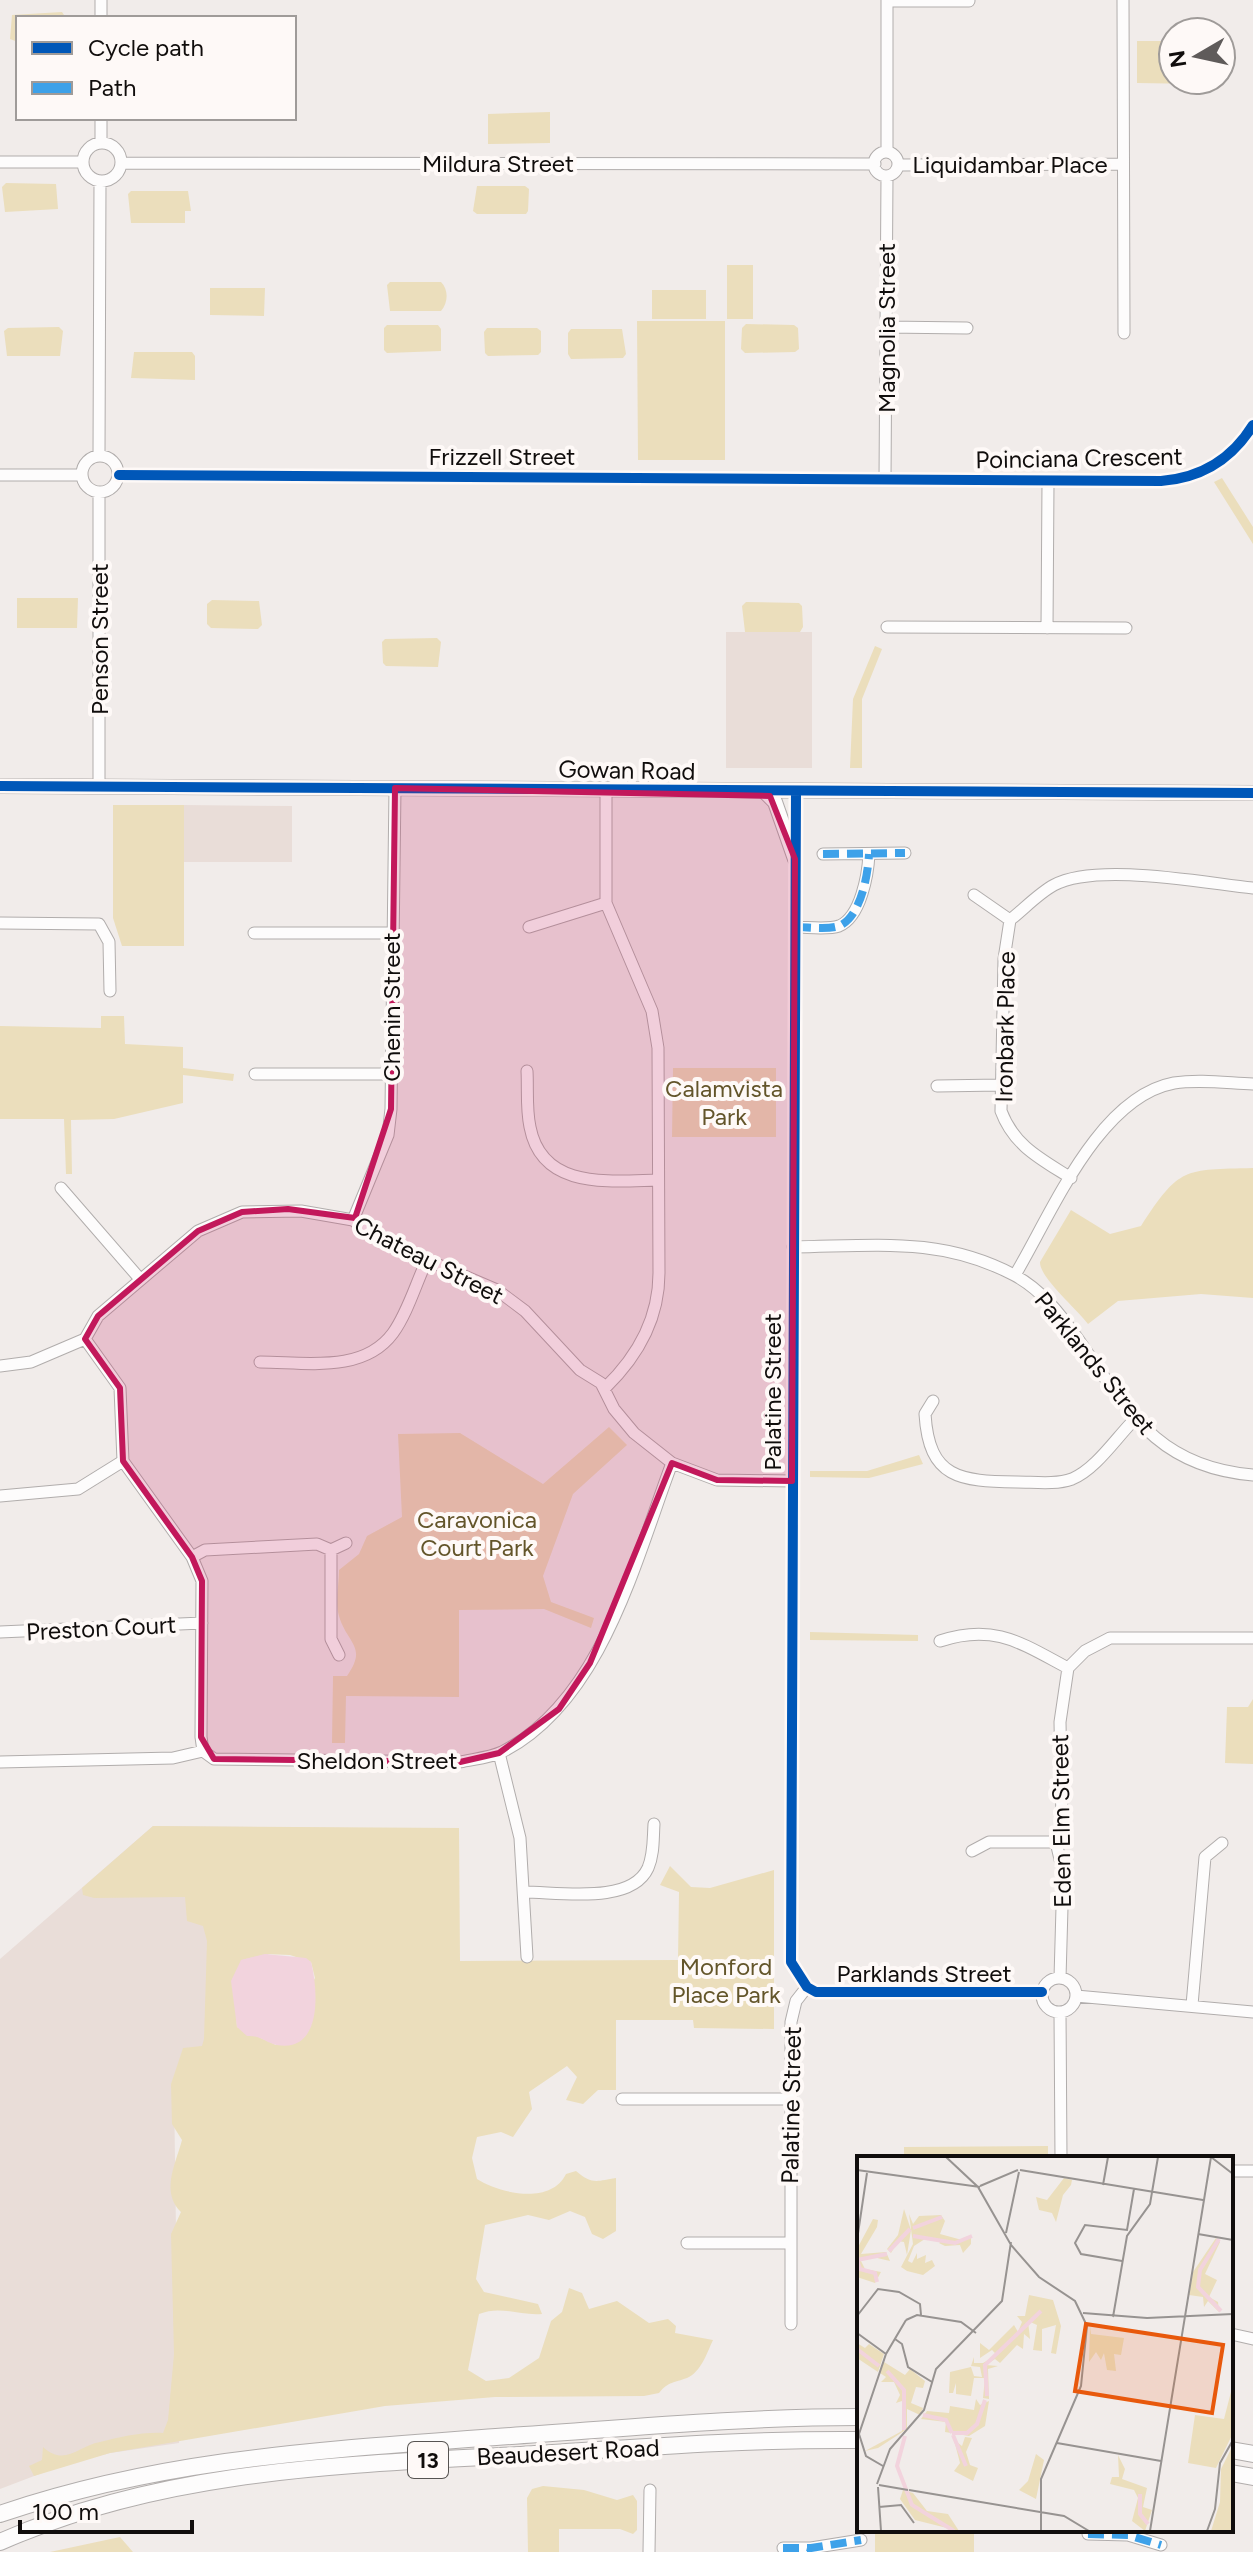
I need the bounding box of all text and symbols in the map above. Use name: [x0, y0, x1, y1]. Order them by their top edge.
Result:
legend: [16, 16, 296, 120]
north arrow: [1157, 16, 1237, 96]
text: Cycle path: [88, 33, 204, 62]
text: N: [1163, 49, 1192, 70]
text: Path: [88, 73, 136, 102]
street label: Mildura Street: [422, 149, 574, 178]
street label: Liquidambar Place: [912, 150, 1108, 179]
street label: Magnolia Street: [872, 243, 901, 413]
street label: Frizzell Street: [429, 442, 575, 471]
street label: Poinciana Crescent: [975, 442, 1183, 474]
street label: Penson Street: [85, 563, 114, 715]
street label: Gowan Road: [558, 754, 696, 786]
street label: Chenin Street: [377, 932, 406, 1082]
street label: Ironbark Place: [989, 951, 1021, 1103]
park label: Calamvista Park: [665, 1074, 783, 1131]
street label: Chateau Street: [349, 1210, 509, 1310]
street label: Parklands Street: [1029, 1286, 1161, 1440]
street label: Palatine Street: [758, 1313, 787, 1471]
park label: Caravonica Court Park: [417, 1505, 537, 1562]
street label: Preston Court: [25, 1610, 177, 1646]
street label: Eden Elm Street: [1045, 1734, 1077, 1908]
street label: Sheldon Street: [296, 1746, 458, 1775]
park label: Monford Place Park: [671, 1952, 781, 2009]
street label: Parklands Street: [837, 1959, 1011, 1988]
street label: Palatine Street: [775, 2026, 807, 2184]
inset map: [857, 2156, 1233, 2532]
street label: Beaudesert Road: [476, 2433, 660, 2471]
road number: 13: [408, 2442, 448, 2478]
scale bar: [20, 2484, 192, 2534]
text: 100 m: [32, 2497, 99, 2526]

